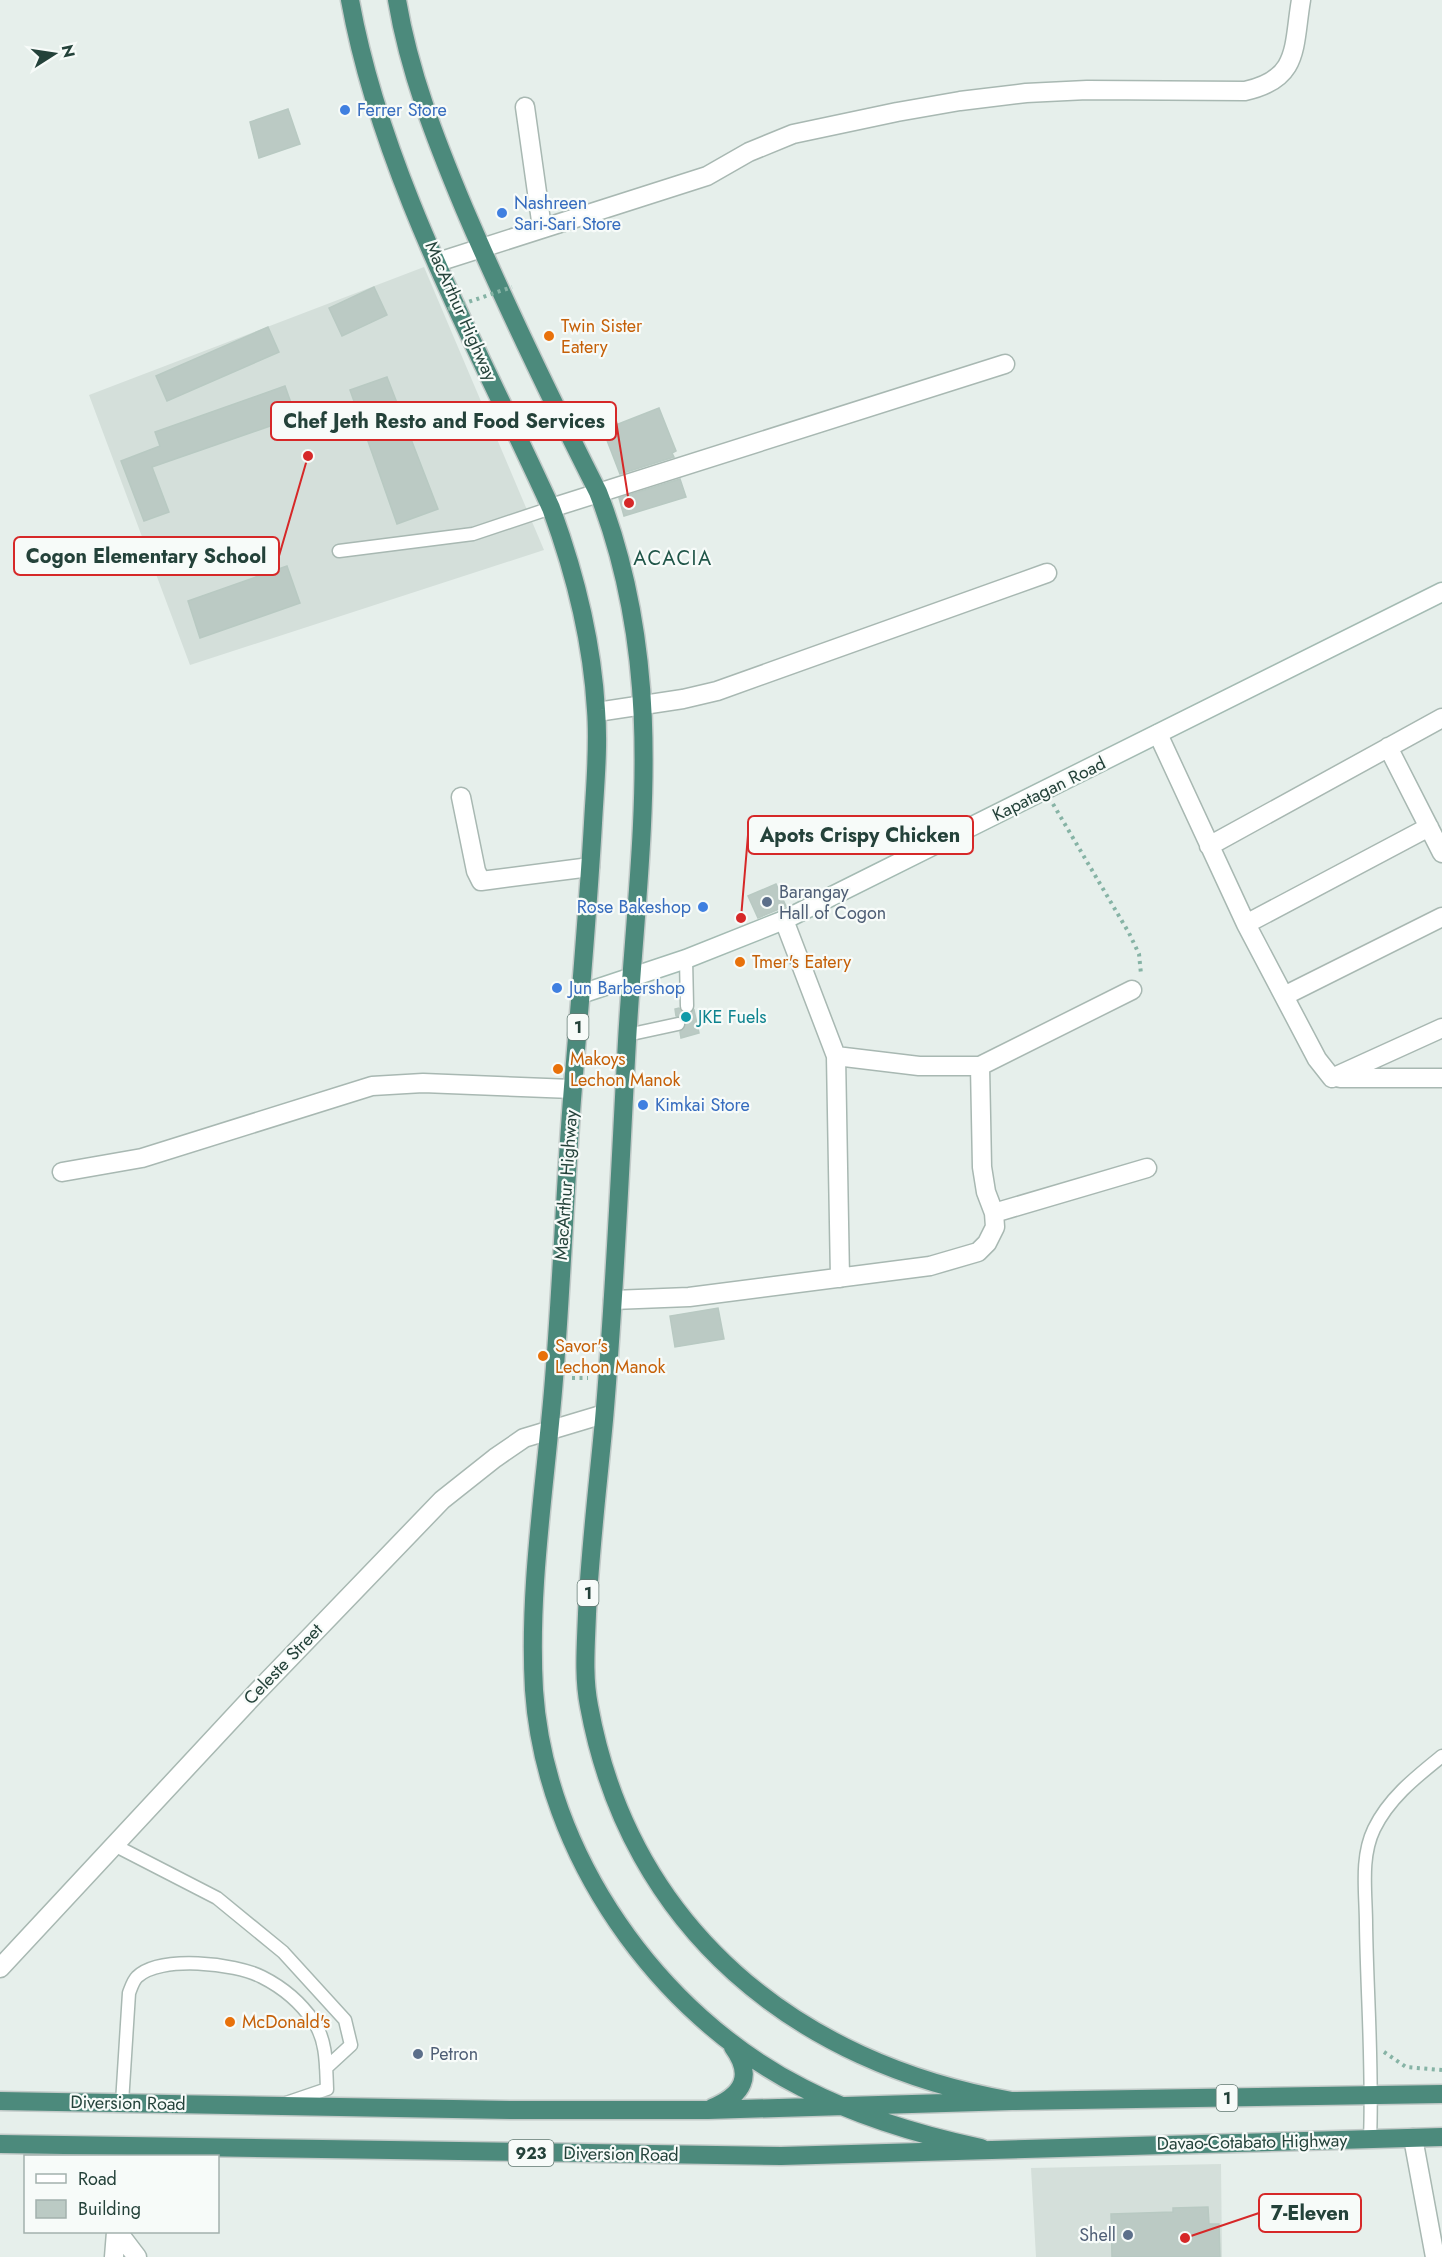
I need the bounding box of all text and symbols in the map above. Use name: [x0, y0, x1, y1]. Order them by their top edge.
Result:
north arrow: [24, 24, 84, 84]
text: N: [56, 42, 81, 60]
place label: Ferrer Store: [357, 97, 447, 123]
marker: Ferrer Store: [338, 103, 352, 117]
place label: Nashreen Sari-Sari Store: [514, 190, 621, 237]
marker: Nashreen Sari-Sari Store: [495, 206, 509, 220]
street label: MacArthur Highway: [418, 237, 504, 385]
place label: Twin Sister Eatery: [561, 313, 643, 360]
marker: Twin Sister Eatery: [542, 329, 556, 343]
callout: Chef Jeth Resto and Food Services: [271, 402, 616, 440]
text: Chef Jeth Resto and Food Services: [283, 407, 605, 436]
callout: Cogon Elementary School: [14, 537, 279, 575]
text: Cogon Elementary School: [26, 542, 266, 571]
district label: ACACIA: [633, 544, 713, 573]
street label: Kapatagan Road: [988, 750, 1110, 828]
callout: Apots Crispy Chicken: [748, 816, 973, 854]
text: Apots Crispy Chicken: [759, 821, 960, 850]
place label: Barangay Hall of Cogon: [779, 879, 886, 926]
place label: Rose Bakeshop: [577, 894, 691, 920]
marker: Barangay Hall of Cogon: [760, 895, 774, 909]
marker: Rose Bakeshop: [696, 900, 710, 914]
place label: Tmer's Eatery: [752, 949, 851, 975]
marker: Tmer's Eatery: [733, 955, 747, 969]
place label: Jun Barbershop: [567, 975, 685, 1001]
marker: Jun Barbershop: [550, 981, 564, 995]
place label: JKE Fuels: [696, 1004, 767, 1030]
marker: JKE Fuels: [679, 1010, 693, 1024]
road number: 1: [568, 1014, 588, 1040]
place label: Makoys Lechon Manok: [570, 1046, 681, 1093]
marker: Makoys Lechon Manok: [551, 1062, 565, 1076]
place label: Kimkai Store: [655, 1092, 750, 1118]
marker: Kimkai Store: [636, 1098, 650, 1112]
street label: MacArthur Highway: [548, 1109, 584, 1261]
place label: Savor's Lechon Manok: [555, 1333, 666, 1380]
marker: Savor's Lechon Manok: [536, 1349, 550, 1363]
road number: 1: [578, 1580, 598, 1606]
street label: Celeste Street: [237, 1617, 329, 1711]
place label: McDonald's: [242, 2009, 330, 2035]
marker: McDonald's: [223, 2015, 237, 2029]
place label: Petron: [430, 2041, 478, 2067]
marker: Petron: [411, 2047, 425, 2061]
road number: 1: [1216, 2085, 1238, 2111]
street label: Diversion Road: [70, 2089, 186, 2117]
street label: Davao-Cotabato Highway: [1157, 2127, 1348, 2157]
road number: 923: [508, 2140, 554, 2166]
street label: Diversion Road: [563, 2140, 679, 2168]
legend: [24, 2155, 219, 2233]
text: Road: [78, 2166, 117, 2192]
callout: 7-Eleven: [1259, 2194, 1361, 2232]
text: Building: [78, 2196, 141, 2222]
text: 7-Eleven: [1271, 2199, 1349, 2228]
place label: Shell: [1079, 2222, 1116, 2248]
marker: Shell: [1121, 2228, 1135, 2242]

